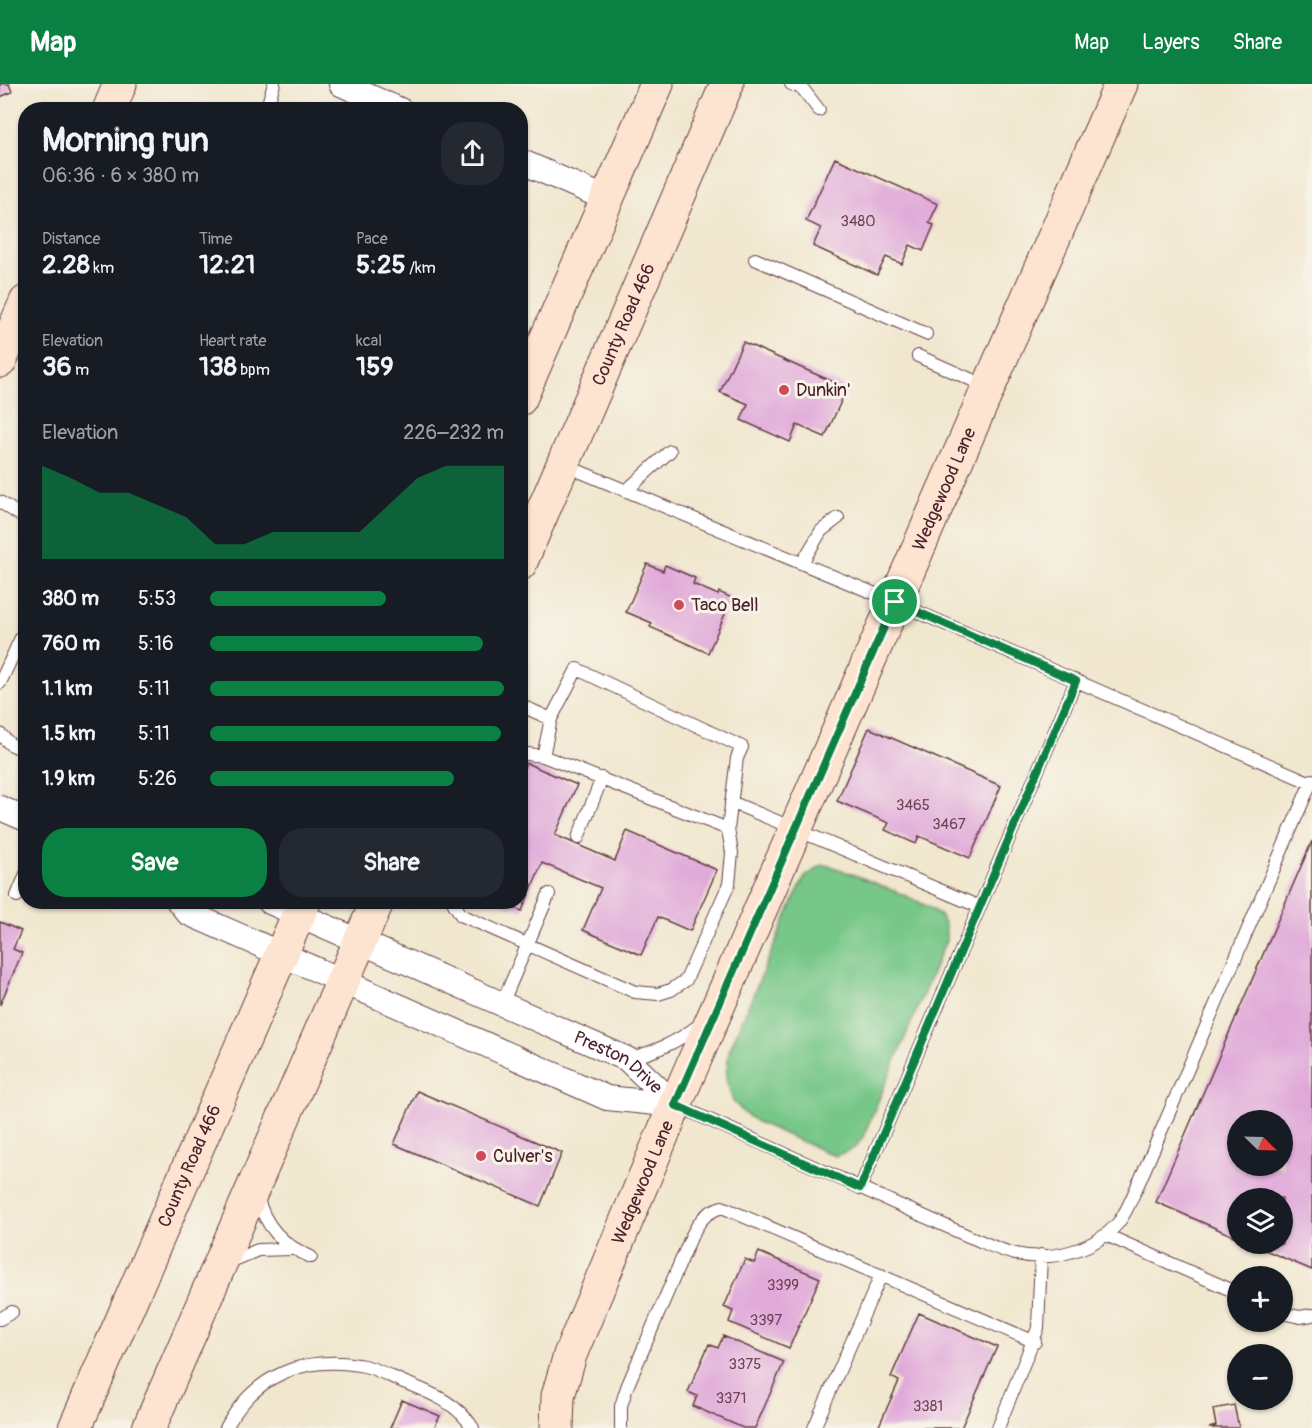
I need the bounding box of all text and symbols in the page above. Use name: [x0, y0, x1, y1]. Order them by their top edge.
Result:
text: Map: [30, 25, 76, 60]
text: Map: [1074, 29, 1109, 56]
text: Layers: [1142, 29, 1200, 56]
text: Share: [1233, 29, 1282, 56]
text: Morning run: [42, 120, 209, 161]
button: share: [441, 122, 504, 185]
text: 06:36 · 6 × 380 m: [42, 163, 199, 188]
house number: 3480: [841, 212, 875, 231]
text: Distance: [42, 229, 101, 249]
text: Time: [199, 229, 232, 249]
text: Pace: [356, 229, 388, 249]
text: 2.28: [42, 249, 90, 281]
text: 12:21: [199, 249, 255, 281]
text: 5:25: [356, 249, 406, 281]
text: km: [90, 258, 114, 278]
text: /km: [406, 258, 436, 278]
street label: County Road 466: [587, 260, 660, 389]
text: Elevation: [42, 331, 103, 351]
text: Heart rate: [199, 331, 266, 351]
text: kcal: [356, 331, 382, 351]
text: 36: [42, 351, 72, 383]
text: 138: [199, 351, 237, 383]
text: 159: [356, 351, 394, 383]
text: m: [72, 360, 89, 380]
text: bpm: [237, 360, 270, 380]
place label: Dunkin': [796, 379, 850, 402]
marker: Dunkin': [777, 383, 791, 397]
text: Elevation: [42, 420, 118, 445]
text: 226–232 m: [403, 420, 504, 445]
street label: Wedgewood Lane: [908, 424, 982, 554]
pin: [869, 576, 920, 627]
icon: arrive: [878, 585, 911, 618]
text: 380 m: [42, 586, 99, 611]
text: 5:53: [138, 586, 176, 611]
place label: Taco Bell: [691, 594, 759, 617]
marker: Taco Bell: [672, 598, 686, 612]
text: 760 m: [42, 631, 100, 656]
text: 5:16: [138, 631, 174, 656]
text: 1.1 km: [42, 676, 92, 701]
text: 5:11: [138, 676, 170, 701]
text: 1.5 km: [42, 721, 95, 746]
text: 5:11: [138, 721, 170, 746]
text: 1.9 km: [42, 766, 95, 791]
text: 5:26: [138, 766, 177, 791]
house number: 3465: [896, 796, 930, 815]
house number: 3467: [932, 815, 966, 834]
button: Save: [42, 828, 267, 897]
button: Share: [279, 828, 504, 897]
street label: Preston Drive: [570, 1026, 667, 1099]
street label: County Road 466: [153, 1101, 226, 1231]
north arrow: [1227, 1110, 1293, 1176]
map controls: [1227, 1110, 1293, 1410]
street label: Wedgewood Lane: [607, 1117, 679, 1248]
place label: Culver's: [493, 1145, 552, 1168]
marker: Culver's: [474, 1149, 488, 1163]
button: layers: [1227, 1188, 1293, 1254]
button: +: [1227, 1266, 1293, 1332]
house number: 3399: [767, 1276, 799, 1295]
house number: 3397: [750, 1311, 782, 1330]
button: −: [1227, 1344, 1293, 1410]
house number: 3375: [729, 1355, 761, 1374]
house number: 3371: [716, 1389, 746, 1408]
house number: 3381: [913, 1397, 943, 1416]

